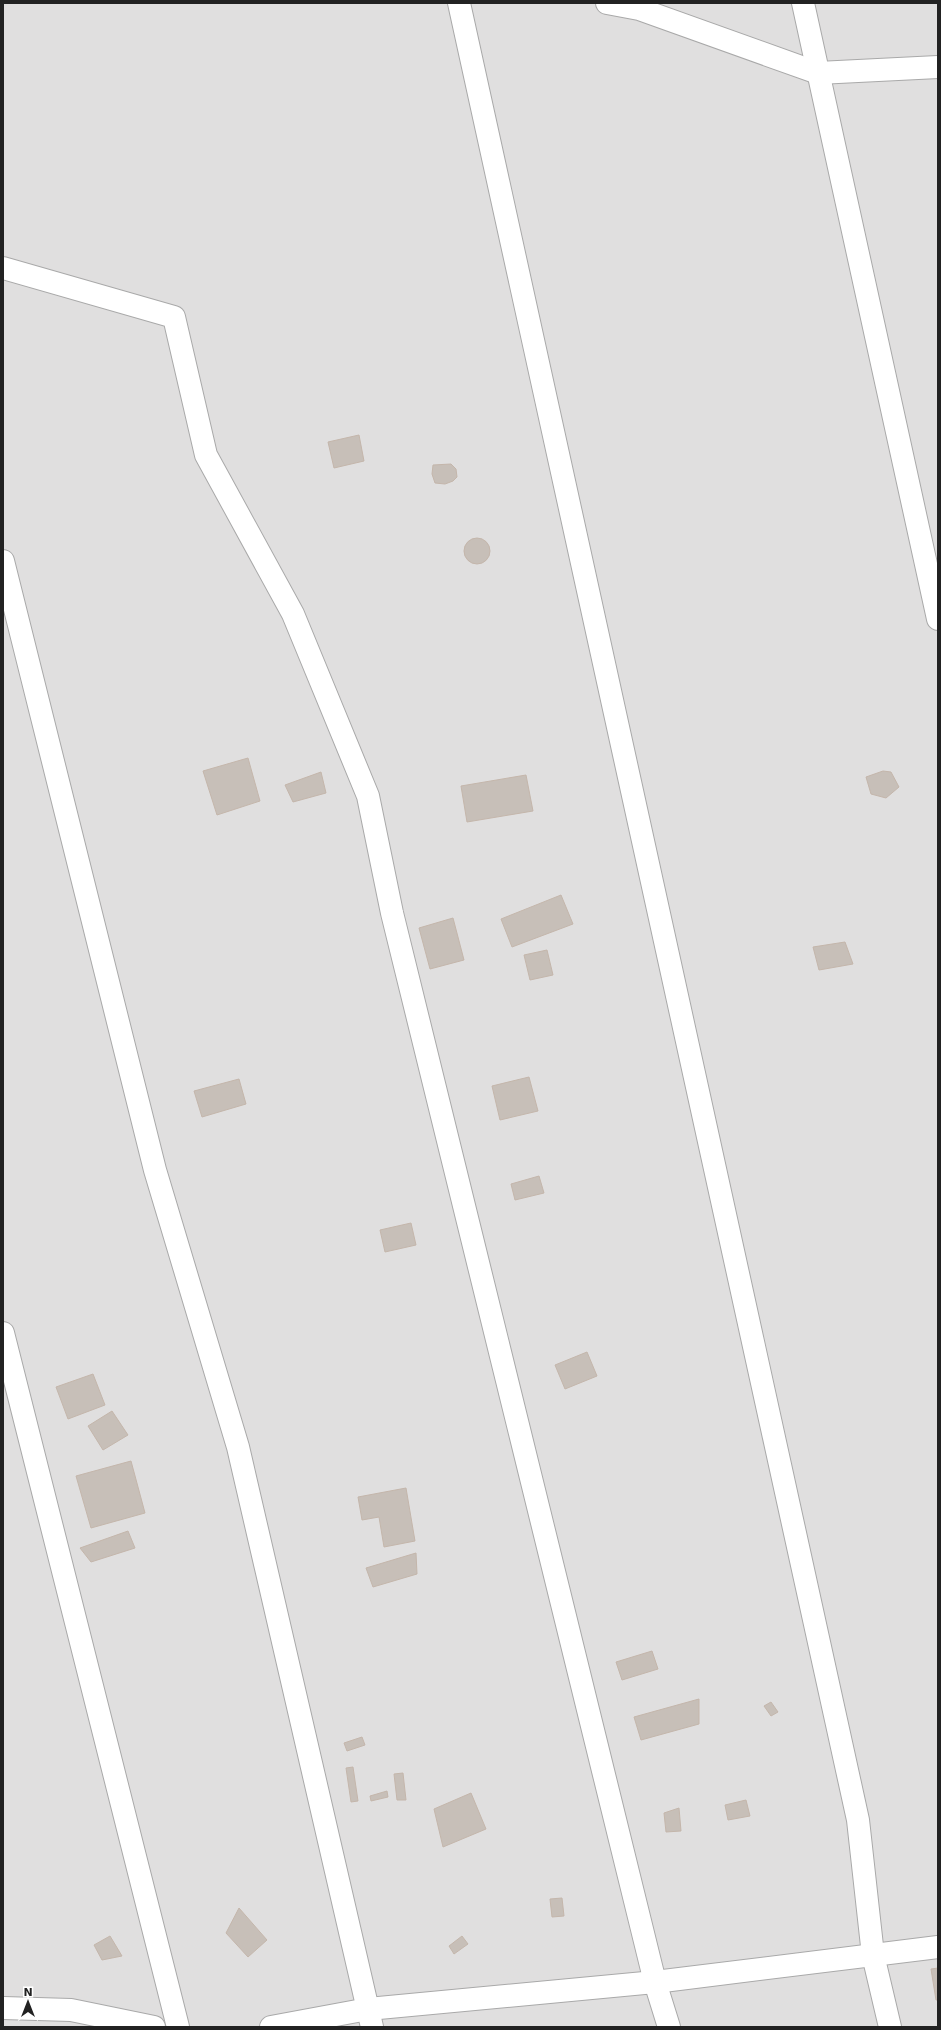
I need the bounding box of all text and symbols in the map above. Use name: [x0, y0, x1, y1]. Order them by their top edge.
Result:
north arrow: [8, 1982, 48, 2022]
text: N: [23, 1986, 33, 1999]

